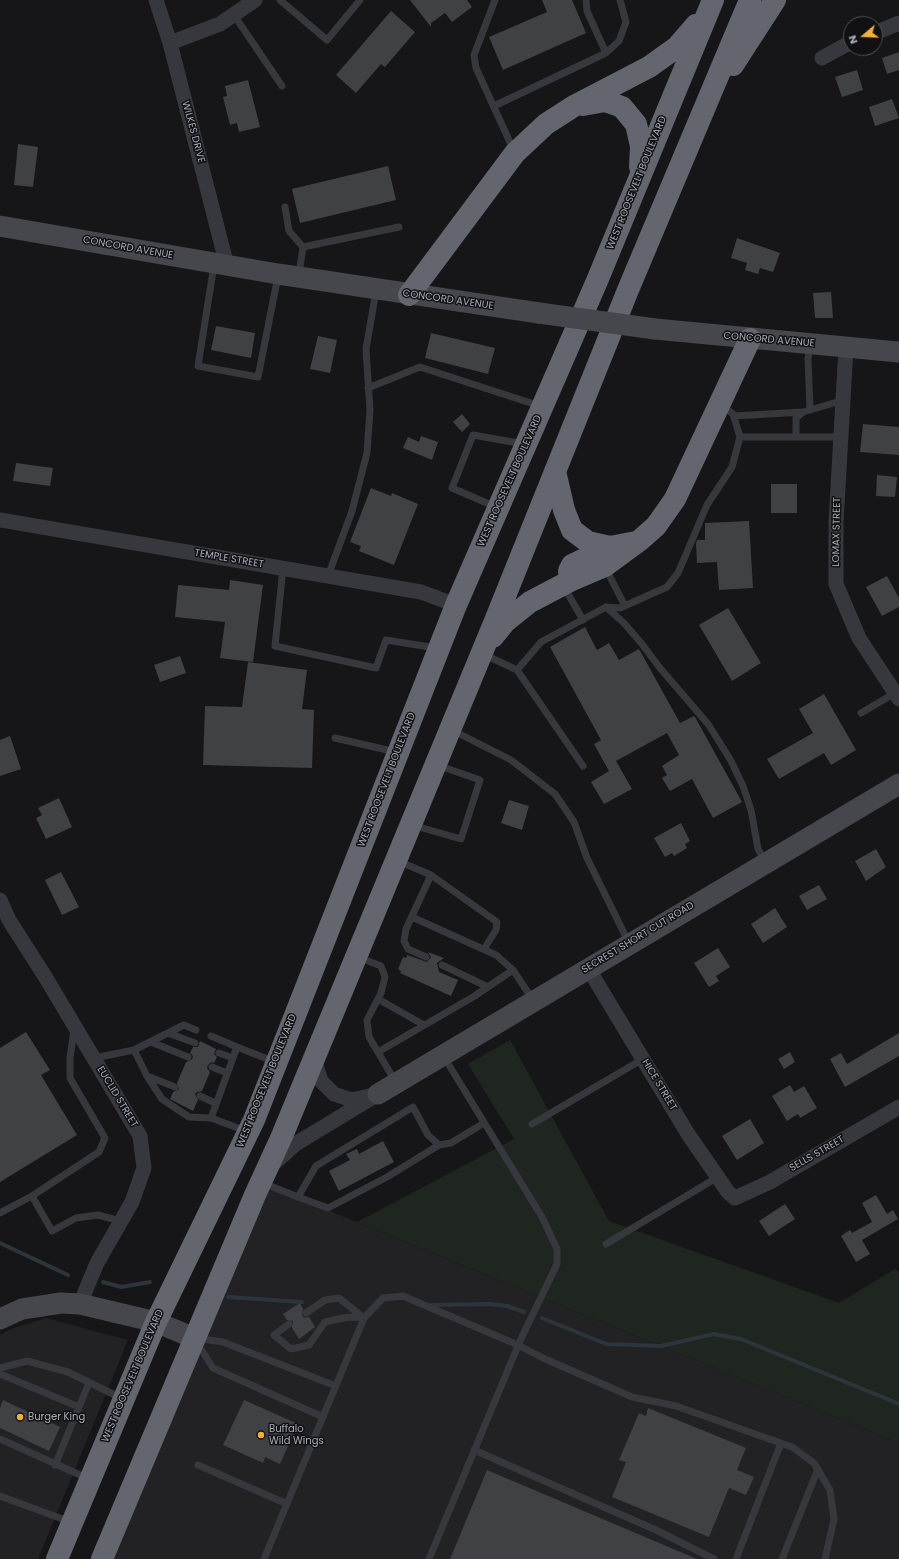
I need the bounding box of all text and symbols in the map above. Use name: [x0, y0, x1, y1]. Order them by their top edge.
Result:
north arrow: [843, 16, 883, 56]
text: N: [844, 33, 862, 46]
street label: WILKES DRIVE: [179, 100, 207, 164]
street label: WEST ROOSEVELT BOULEVARD: [605, 115, 669, 251]
street label: CONCORD AVENUE: [82, 234, 174, 262]
street label: CONCORD AVENUE: [402, 288, 494, 312]
street label: CONCORD AVENUE: [723, 330, 815, 350]
street label: WEST ROOSEVELT BOULEVARD: [475, 413, 545, 549]
street label: LOMAX STREET: [830, 497, 844, 567]
street label: TEMPLE STREET: [193, 547, 265, 571]
street label: WEST ROOSEVELT BOULEVARD: [356, 711, 418, 849]
street label: SECREST SHORT CUT ROAD: [580, 900, 696, 976]
street label: WEST ROOSEVELT BOULEVARD: [235, 1013, 299, 1149]
street label: HICE STREET: [639, 1057, 679, 1113]
street label: EUCLID STREET: [94, 1064, 140, 1130]
street label: SELLS STREET: [787, 1134, 847, 1174]
street label: WEST ROOSEVELT BOULEVARD: [100, 1308, 166, 1444]
place label: Burger King: [28, 1411, 85, 1423]
marker: Burger King: [15, 1412, 25, 1422]
place label: Buffalo Wild Wings: [269, 1423, 324, 1446]
marker: Buffalo Wild Wings: [256, 1430, 266, 1440]

